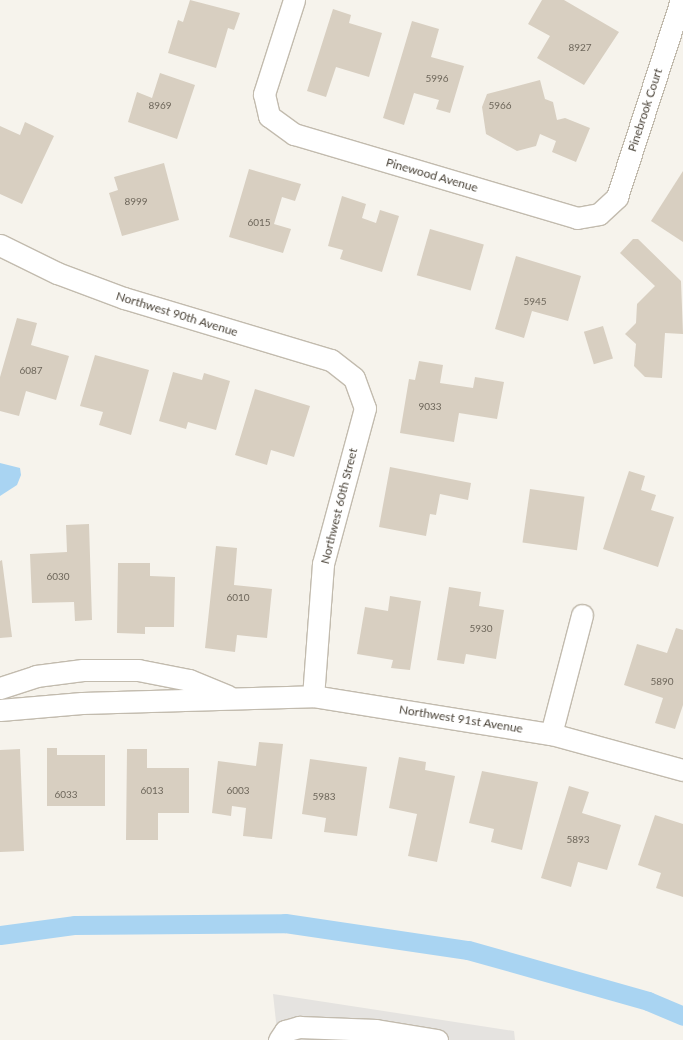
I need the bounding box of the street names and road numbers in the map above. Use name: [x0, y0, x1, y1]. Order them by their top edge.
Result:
street label: Pinebrook Court: [625, 67, 665, 153]
street label: Pinewood Avenue: [384, 155, 480, 195]
street label: Northwest 90th Avenue: [114, 289, 240, 339]
street label: Northwest 60th Street: [318, 447, 360, 565]
street label: Northwest 91st Avenue: [398, 702, 524, 736]

